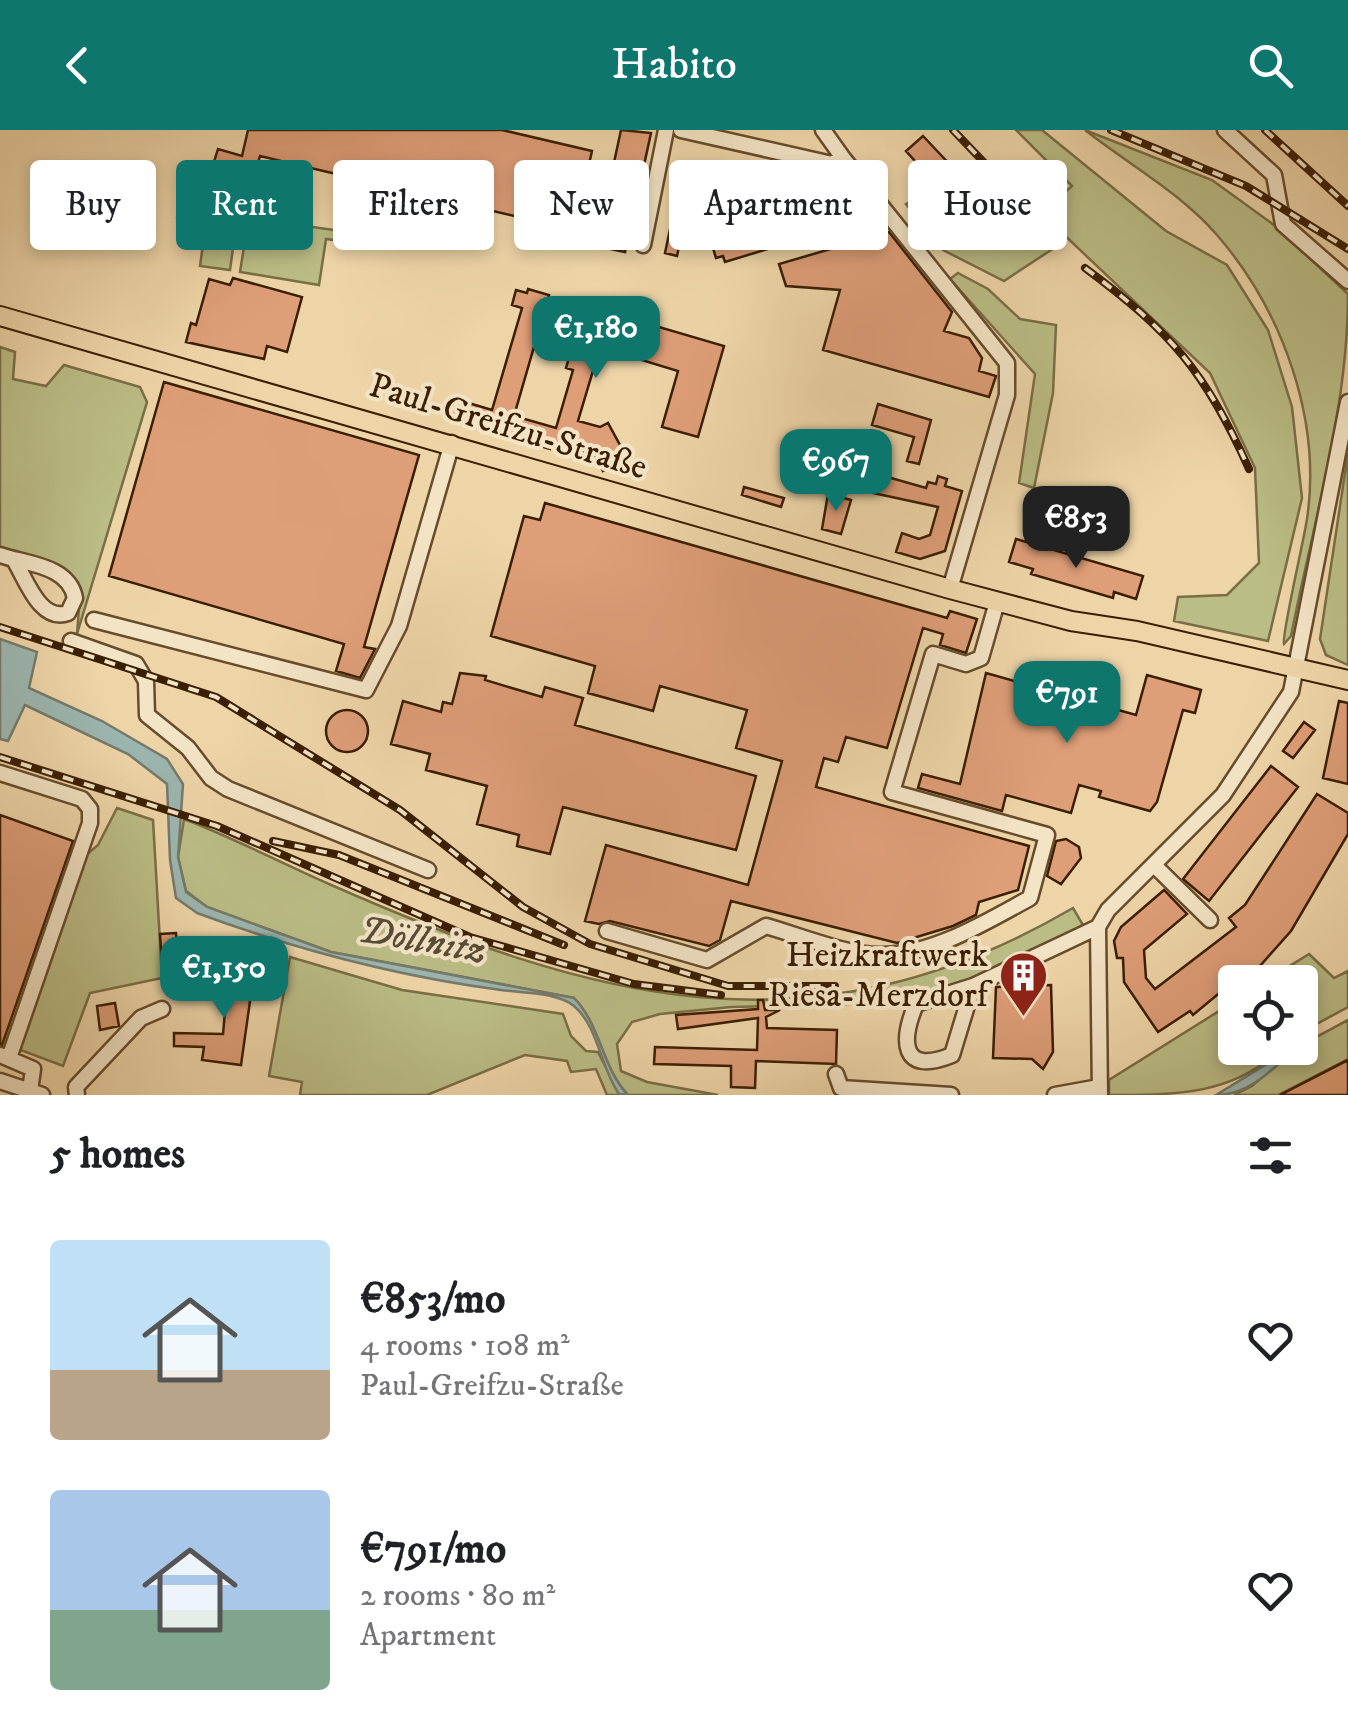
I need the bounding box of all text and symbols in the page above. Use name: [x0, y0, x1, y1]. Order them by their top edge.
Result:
text: Habito: [611, 37, 737, 93]
icon: back: [50, 38, 105, 93]
icon: search: [1243, 38, 1298, 93]
chip: Buy: [30, 160, 156, 250]
chip: Rent: [176, 160, 313, 250]
chip: Filters: [333, 160, 494, 250]
chip: New: [514, 160, 649, 250]
chip: Apartment: [669, 160, 888, 250]
chip: House: [908, 160, 1067, 250]
pin: €1,180: [515, 296, 677, 381]
text: €1,180: [554, 308, 638, 348]
street label: Paul-Greifzu-Straße: [364, 364, 652, 490]
pin: €967: [777, 429, 895, 514]
text: €967: [802, 441, 870, 481]
pin: €853: [1017, 486, 1135, 571]
text: €853: [1045, 498, 1107, 538]
pin: €791: [1008, 661, 1126, 746]
text: €791: [1035, 673, 1099, 713]
water label: Döllnitz: [356, 906, 490, 976]
place label: Heizkraftwerk Riesa-Merzdorf: [768, 934, 993, 1018]
pin: €1,150: [143, 936, 305, 1021]
text: €1,150: [182, 948, 266, 988]
building icon: Heizkraftwerk Riesa-Merzdorf: [997, 950, 1049, 1018]
map controls: [1218, 965, 1318, 1065]
button: locate: [1218, 965, 1318, 1065]
icon: filters: [1243, 1128, 1298, 1183]
text: 5 homes: [50, 1129, 185, 1181]
text: €853/mo: [360, 1274, 505, 1326]
icon: home: [130, 1280, 250, 1400]
icon: heart: [1243, 1313, 1298, 1368]
text: 4 rooms · 108 m²: [360, 1326, 570, 1366]
text: Paul-Greifzu-Straße: [360, 1366, 624, 1406]
text: €791/mo: [360, 1524, 506, 1576]
icon: home: [130, 1530, 250, 1650]
icon: heart: [1243, 1563, 1298, 1618]
text: 2 rooms · 80 m²: [360, 1576, 555, 1616]
text: Apartment: [360, 1616, 496, 1656]

